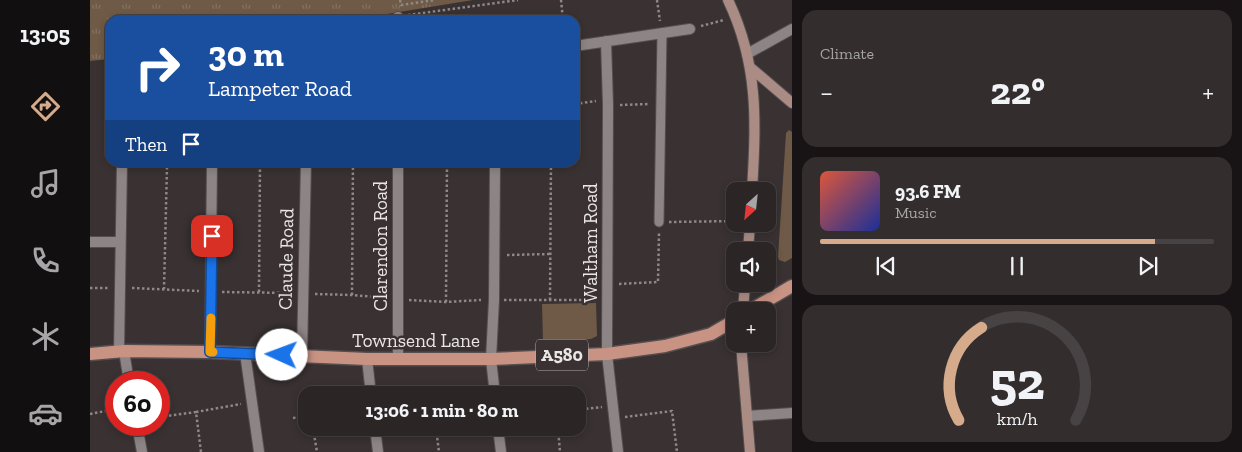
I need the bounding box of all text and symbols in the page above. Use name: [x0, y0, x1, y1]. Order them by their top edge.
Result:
text: 13:05: [20, 21, 70, 48]
text: 30 m: [208, 33, 284, 75]
icon: right: [125, 35, 190, 100]
text: Climate: [820, 44, 874, 63]
text: 22°: [990, 68, 1045, 114]
text: Lampeter Road: [208, 75, 352, 102]
text: −: [820, 76, 833, 109]
text: +: [1202, 76, 1214, 109]
icon: directions: [28, 89, 63, 124]
icon: arrive: [177, 130, 205, 158]
text: Then: [125, 133, 167, 156]
icon: music: [28, 166, 63, 201]
street label: Clarendon Road: [369, 180, 392, 311]
text: 93.6 FM: [895, 180, 961, 203]
north arrow: [726, 182, 776, 232]
map controls: [726, 182, 776, 352]
street label: Waltham Road: [579, 183, 602, 303]
text: Music: [895, 203, 937, 222]
street label: Claude Road: [274, 207, 298, 310]
pin: [191, 215, 233, 257]
icon: arrive: [198, 222, 226, 250]
button: sound: [726, 242, 776, 292]
icon: phone: [28, 243, 63, 278]
icon: previous: [872, 252, 900, 280]
icon: pause: [1003, 252, 1031, 280]
icon: next: [1134, 252, 1162, 280]
button: +: [726, 302, 776, 352]
icon: climate: [28, 319, 63, 354]
position arrow: [255, 328, 307, 380]
street label: Townsend Lane: [352, 329, 480, 352]
road number: A580: [536, 340, 588, 370]
text: 52: [989, 350, 1045, 412]
speed limit sign: 60: [105, 371, 170, 436]
icon: car: [28, 396, 63, 431]
text: 13:06 · 1 min · 80 m: [366, 399, 518, 422]
text: km/h: [997, 408, 1037, 430]

